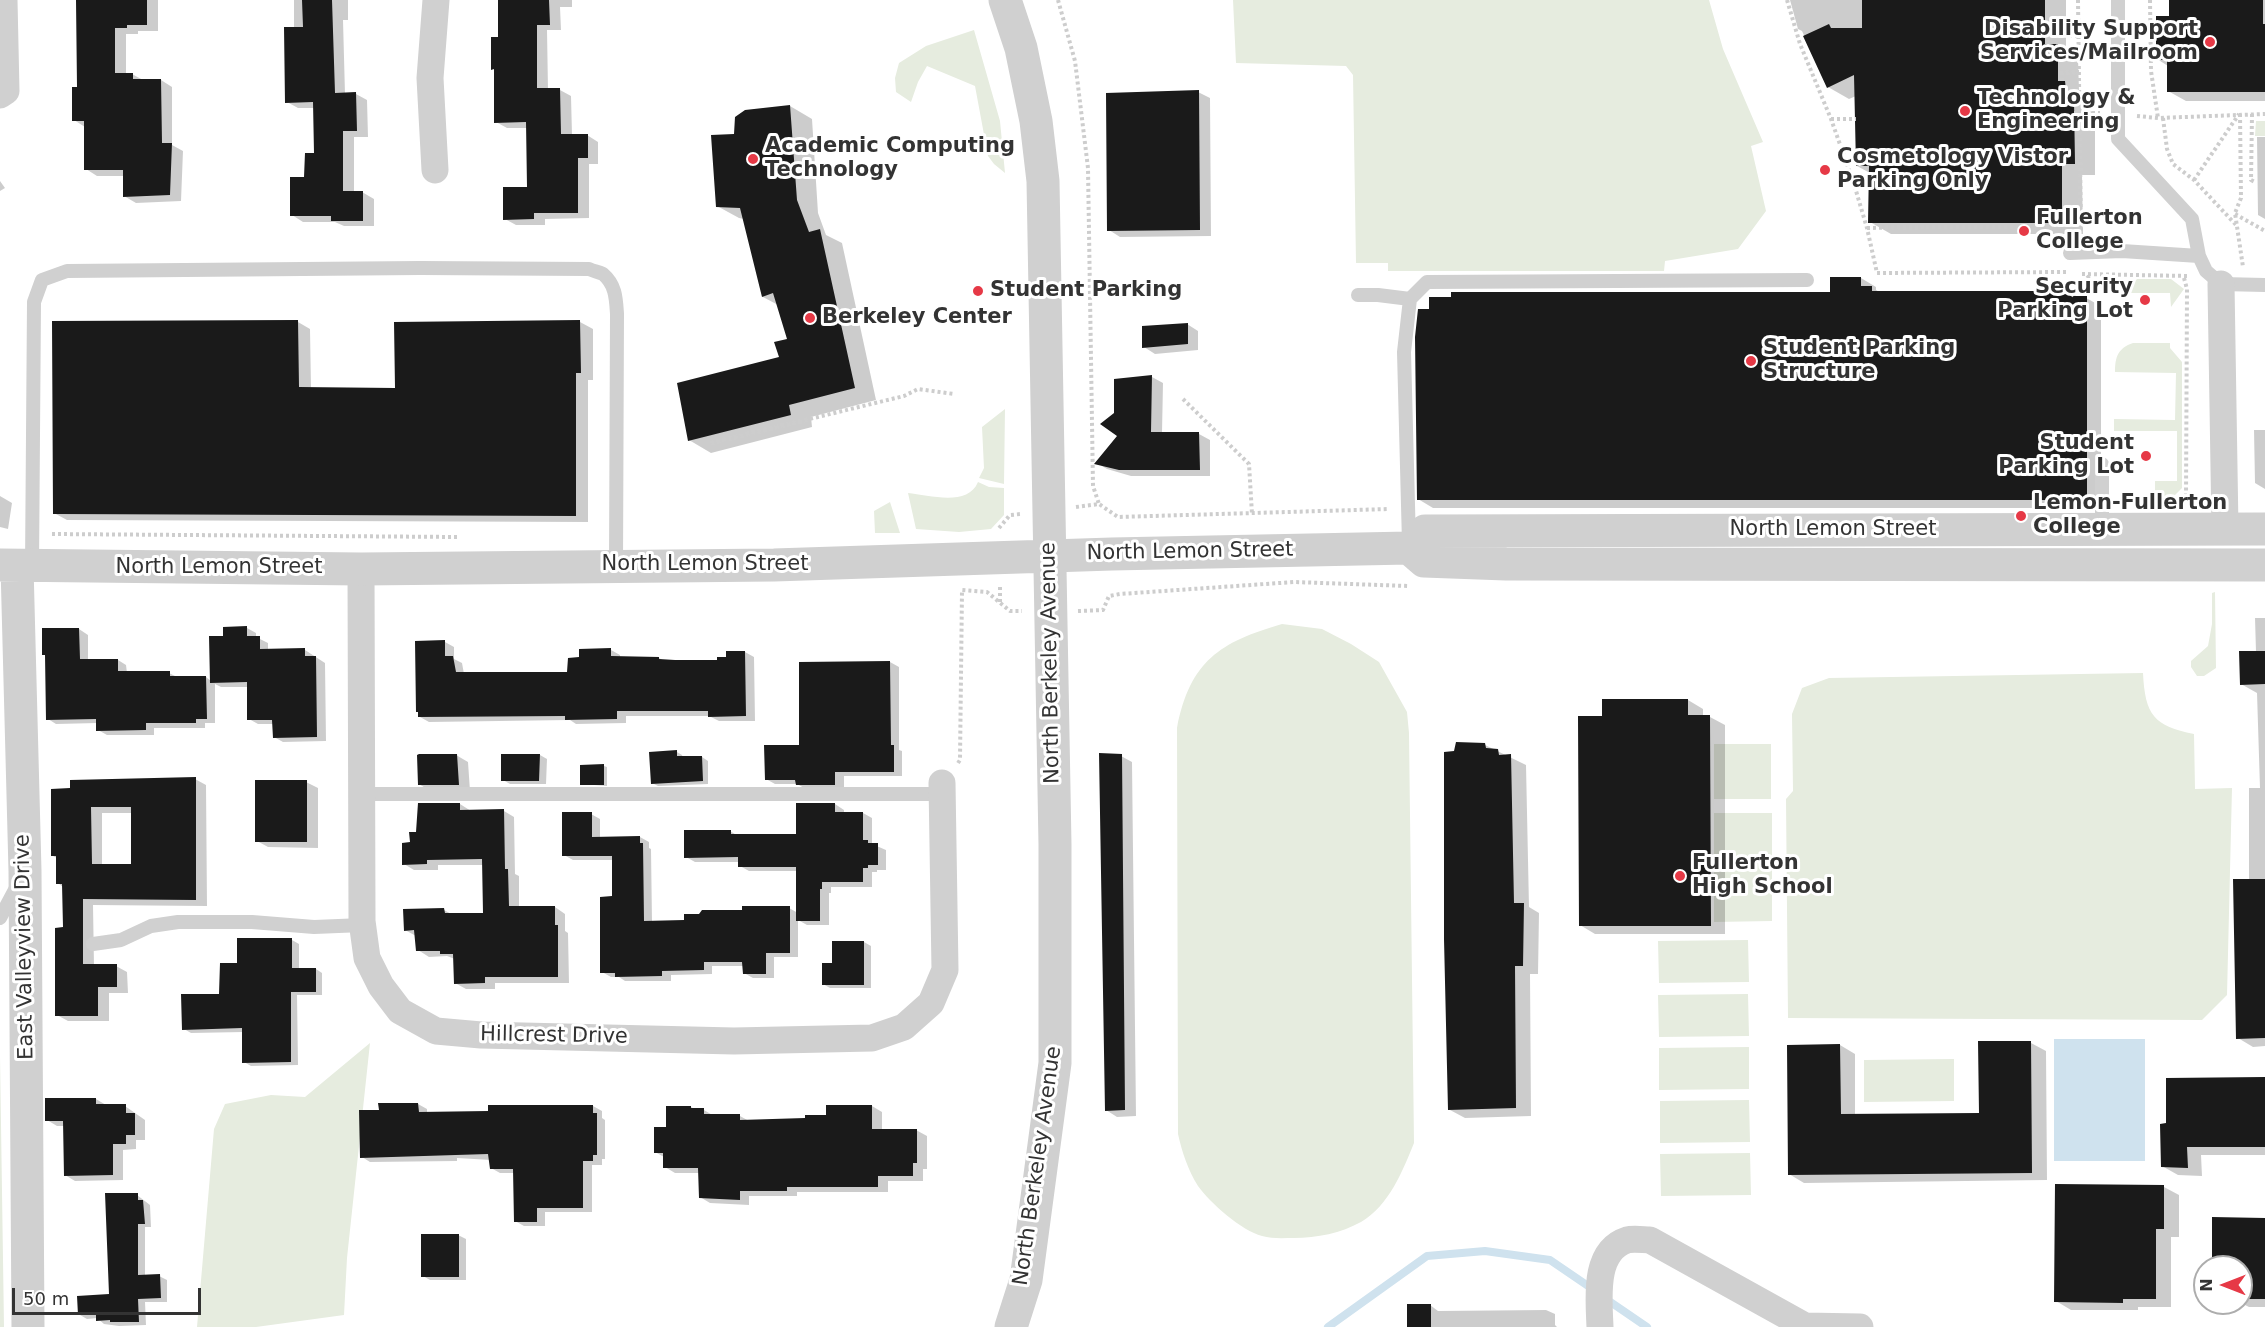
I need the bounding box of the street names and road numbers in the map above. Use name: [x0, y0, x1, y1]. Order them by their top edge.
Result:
street label: North Lemon Street: [1730, 517, 1936, 543]
street label: North Lemon Street: [1086, 538, 1294, 566]
street label: North Berkeley Avenue: [1036, 542, 1066, 784]
street label: North Lemon Street: [602, 552, 808, 578]
street label: North Lemon Street: [116, 555, 322, 581]
street label: East Valleyview Drive: [10, 834, 40, 1060]
street label: Hillcrest Drive: [480, 1022, 628, 1050]
street label: North Berkeley Avenue: [1009, 1045, 1067, 1287]

